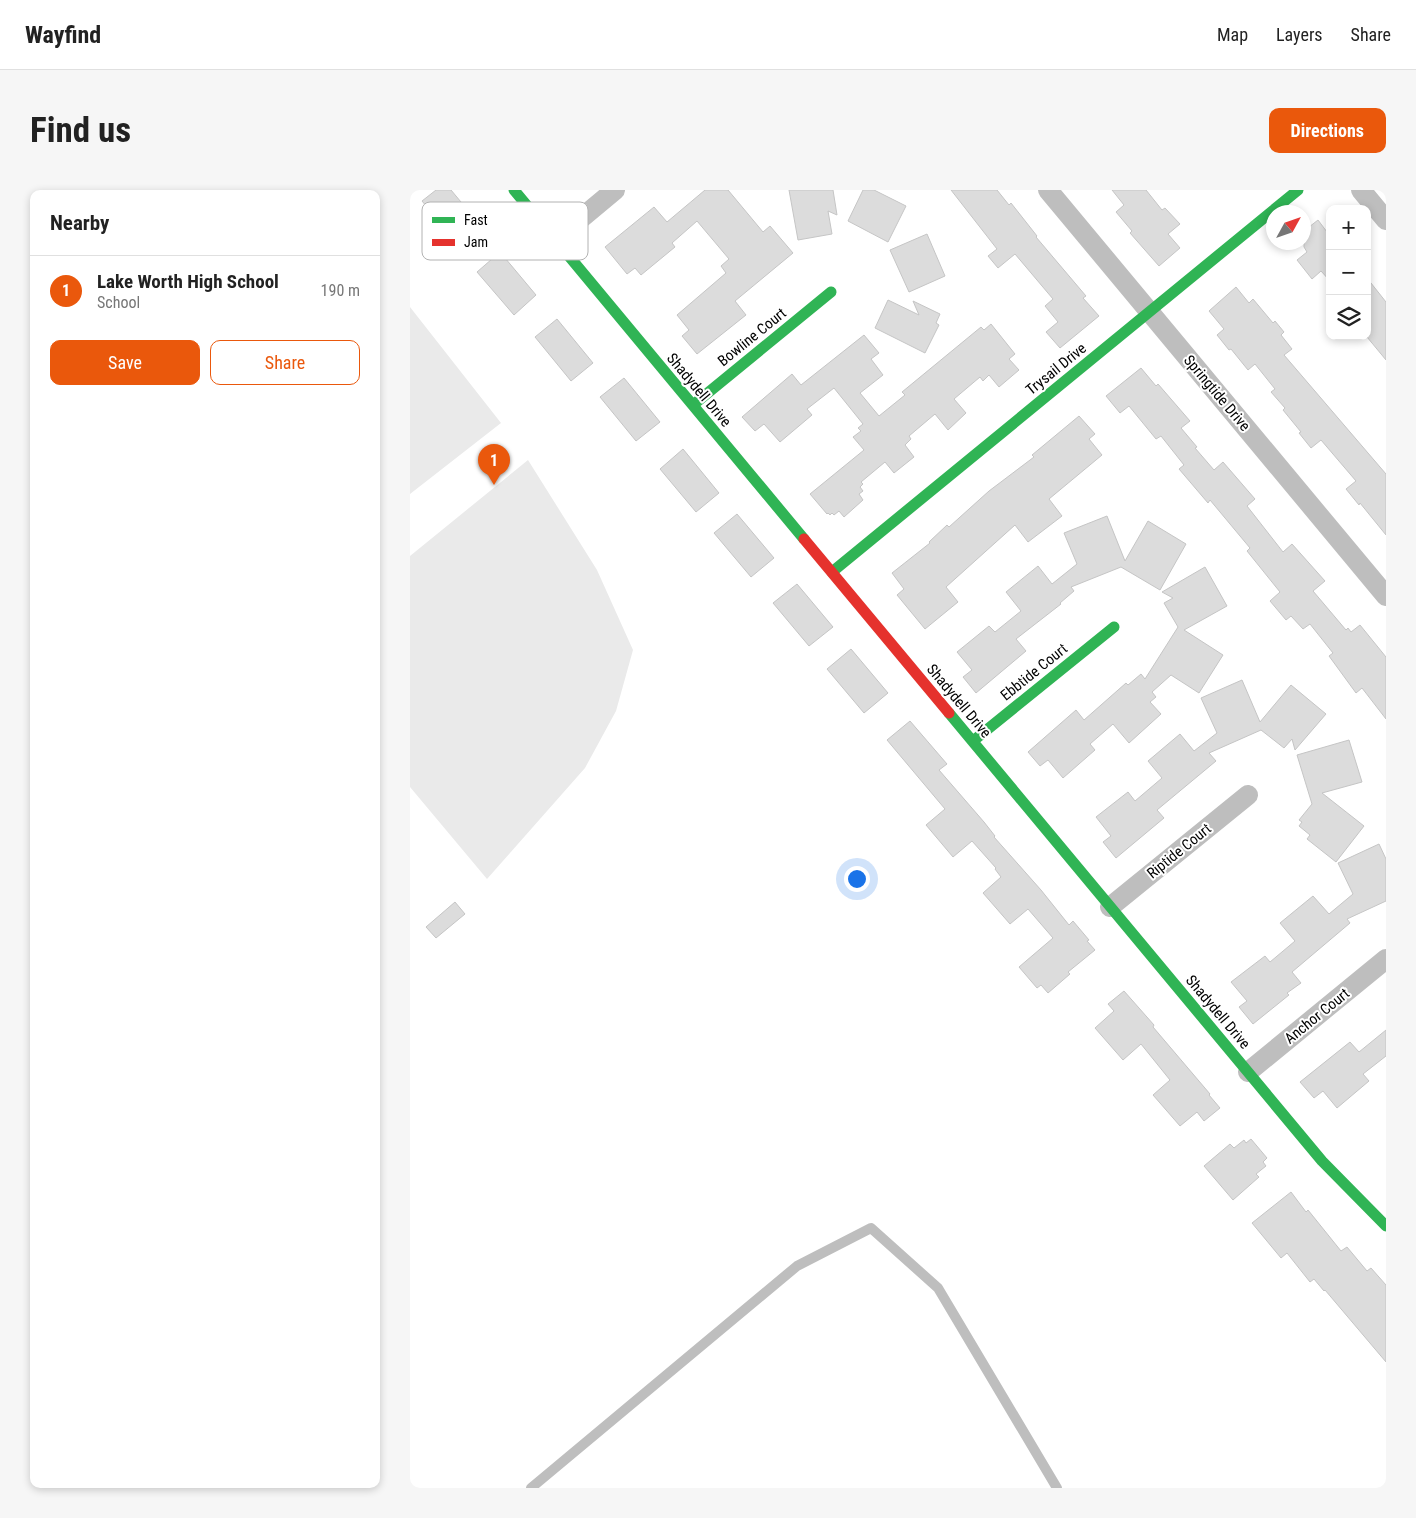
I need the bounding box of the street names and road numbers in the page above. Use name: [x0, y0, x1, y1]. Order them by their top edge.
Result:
street label: Bowline Court: [714, 304, 790, 370]
street label: Trysail Drive: [1022, 339, 1090, 399]
street label: Shadydell Drive: [663, 350, 735, 430]
street label: Springtide Drive: [1180, 351, 1254, 435]
street label: Ebbtide Court: [997, 640, 1071, 704]
street label: Shadydell Drive: [923, 661, 995, 741]
street label: Riptide Court: [1143, 820, 1215, 882]
street label: Shadydell Drive: [1182, 972, 1254, 1052]
street label: Anchor Court: [1281, 984, 1353, 1048]

